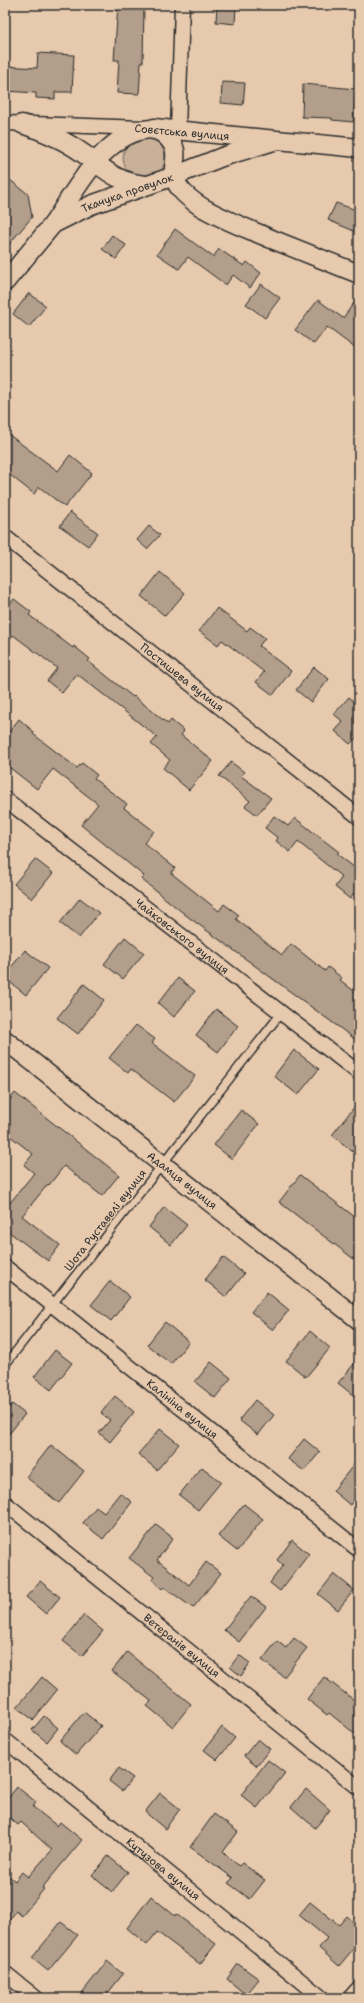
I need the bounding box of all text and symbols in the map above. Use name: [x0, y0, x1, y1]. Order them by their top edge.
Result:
street label: Совєтська вулиця: [134, 121, 230, 144]
street label: Ткачука провулок: [79, 170, 175, 217]
street label: Постишева вулиця: [137, 640, 227, 715]
street label: Чайковського вулиця: [132, 895, 232, 978]
street label: Адамця вулиця: [144, 1148, 220, 1213]
street label: Шота Руставелі вулиця: [61, 1166, 150, 1274]
street label: Калініна вулиця: [143, 1376, 221, 1442]
street label: Ветеранів вулиця: [140, 1610, 223, 1681]
street label: Кутузова вулиця: [123, 1834, 203, 1904]

